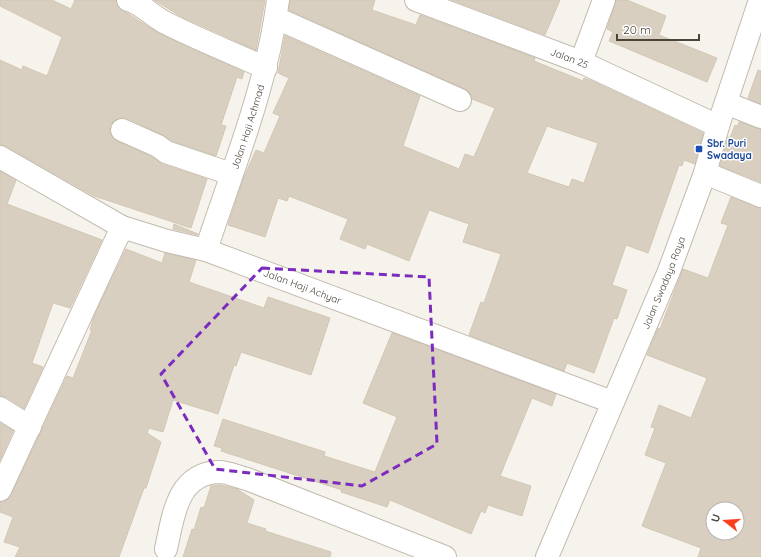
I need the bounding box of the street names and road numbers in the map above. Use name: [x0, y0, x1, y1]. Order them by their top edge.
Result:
street label: Jalan 25: [549, 45, 591, 71]
street label: Jalan Haji Achmad: [228, 83, 267, 171]
street label: Jalan Swadaya Raya: [639, 234, 688, 331]
street label: Jalan Haji Achyar: [262, 266, 344, 307]

